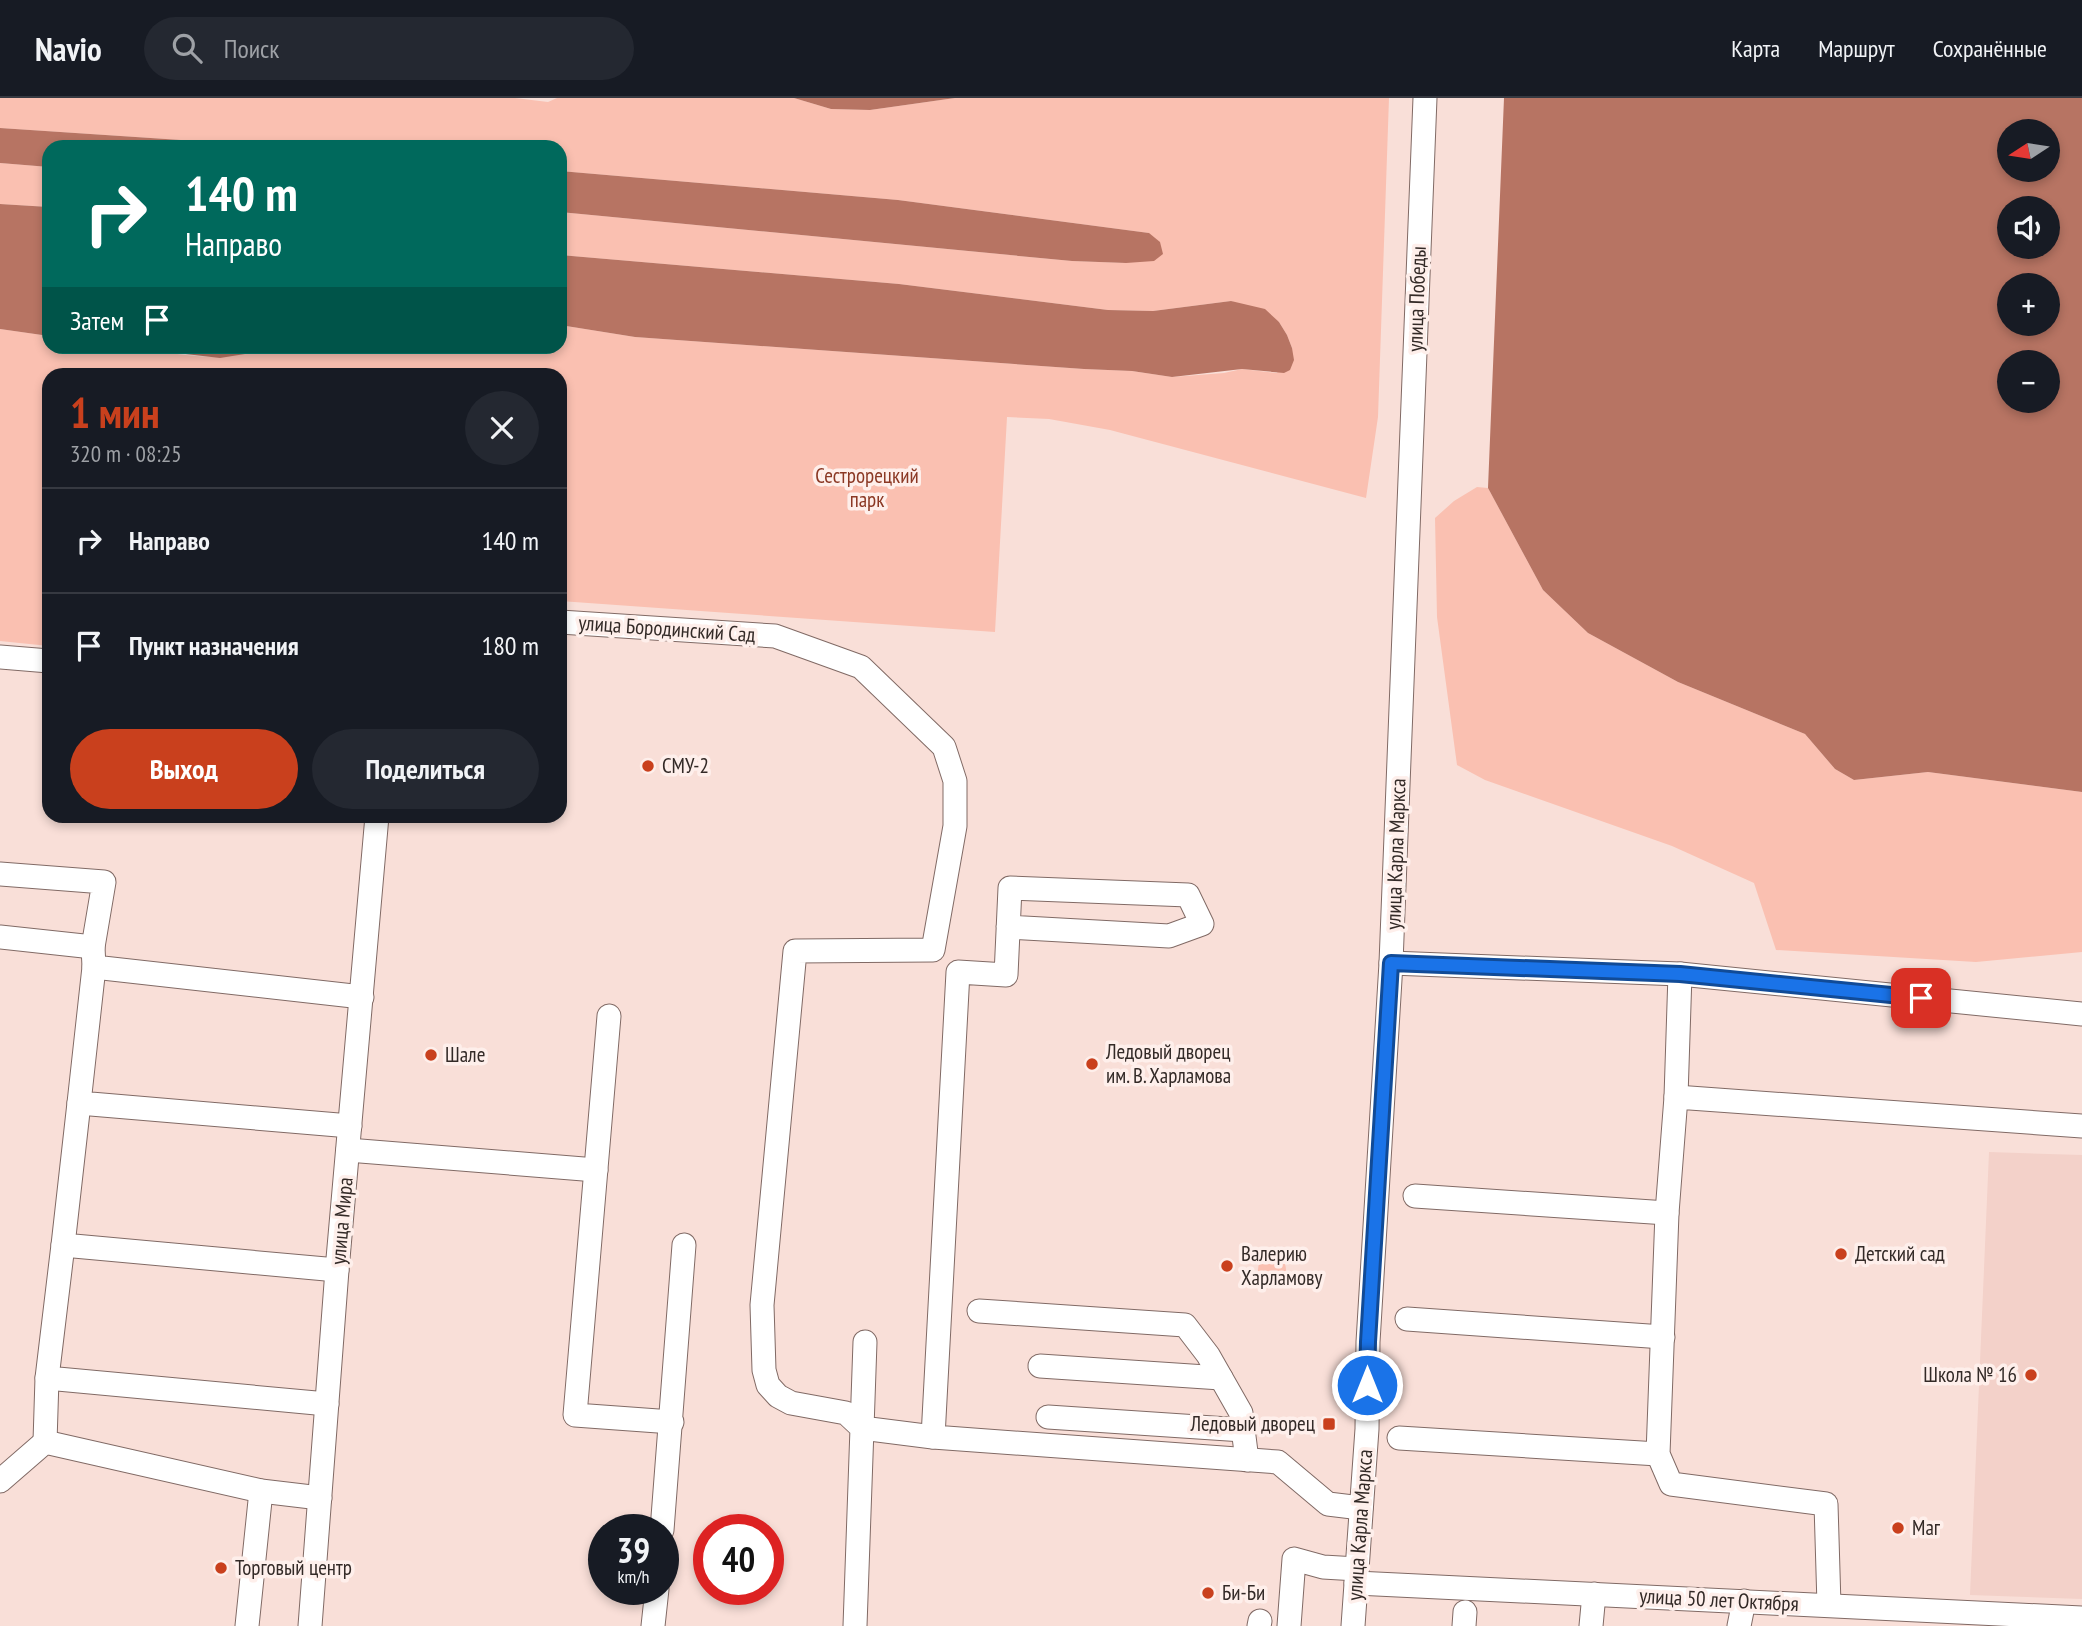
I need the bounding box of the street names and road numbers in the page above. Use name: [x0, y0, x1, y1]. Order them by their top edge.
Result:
street label: улица Победы: [1401, 246, 1432, 352]
street label: улица Бородинский Сад: [578, 609, 756, 648]
street label: улица Карла Маркса: [1379, 778, 1412, 930]
street label: улица Мира: [324, 1176, 359, 1266]
street label: улица Карла Маркса: [1341, 1448, 1378, 1602]
street label: улица 50 лет Октября: [1639, 1582, 1799, 1617]

